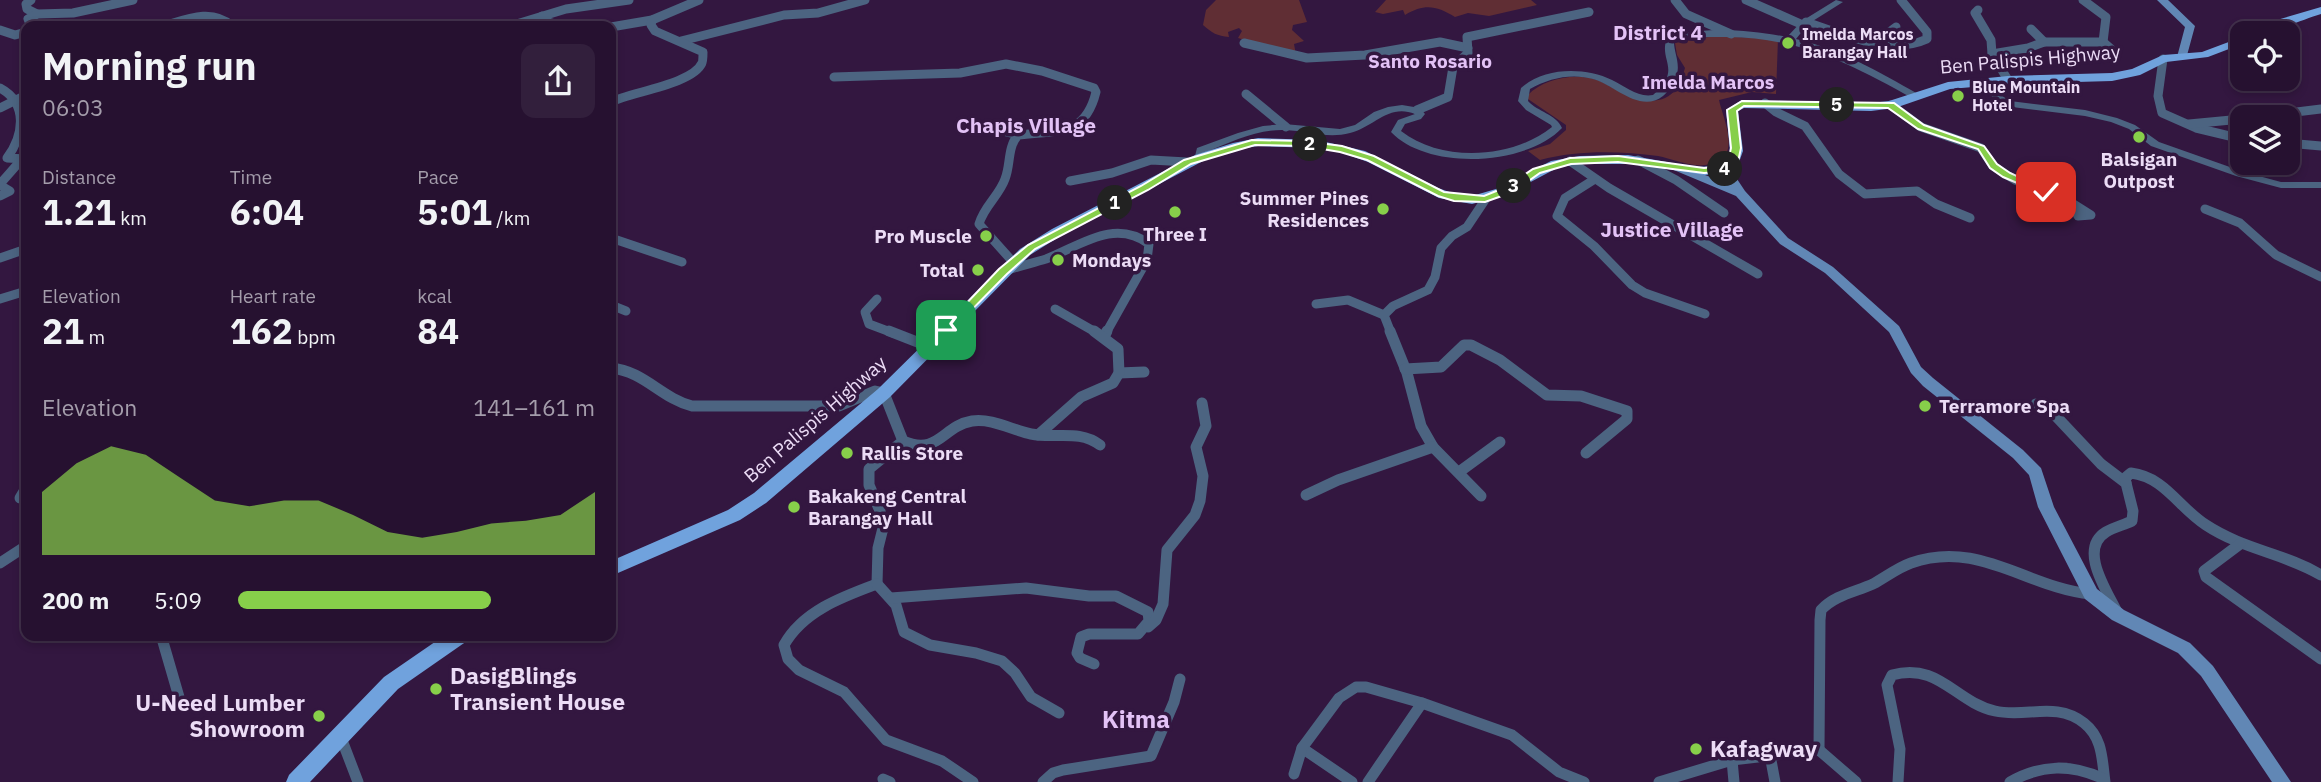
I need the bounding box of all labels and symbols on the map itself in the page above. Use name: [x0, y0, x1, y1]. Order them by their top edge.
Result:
district label: District 4: [1613, 18, 1703, 46]
place label: Imelda Marcos Barangay Hall: [1802, 24, 1914, 62]
marker: Imelda Marcos Barangay Hall: [1780, 35, 1796, 51]
street label: Ben Palispis Highway: [1939, 39, 2122, 79]
district label: Santo Rosario: [1368, 49, 1492, 73]
district label: Imelda Marcos: [1642, 70, 1774, 94]
place label: Blue Mountain Hotel: [1972, 77, 2080, 115]
pin: 5: [1820, 88, 1854, 122]
marker: Blue Mountain Hotel: [1950, 88, 1966, 104]
district label: Chapis Village: [956, 111, 1096, 139]
pin: 2: [1292, 127, 1328, 162]
marker: Balsigan Outpost: [2131, 129, 2147, 145]
place label: Balsigan Outpost: [2101, 147, 2177, 193]
pin: 4: [1708, 152, 1742, 186]
pin: [2016, 162, 2076, 222]
pin: 3: [1496, 168, 1532, 204]
pin: 1: [1098, 186, 1132, 220]
place label: Summer Pines Residences: [1240, 186, 1369, 232]
marker: Summer Pines Residences: [1375, 201, 1391, 217]
marker: Three I: [1167, 204, 1183, 220]
district label: Justice Village: [1600, 215, 1744, 243]
place label: Three I: [1143, 222, 1207, 246]
place label: Pro Muscle: [874, 224, 972, 248]
marker: Pro Muscle: [978, 228, 994, 244]
place label: Mondays: [1072, 248, 1151, 272]
marker: Mondays: [1050, 252, 1066, 268]
place label: Total: [920, 258, 964, 282]
marker: Total: [970, 262, 986, 278]
pin: [916, 300, 976, 360]
street label: Ben Palispis Highway: [739, 350, 892, 487]
place label: Terramore Spa: [1939, 394, 2070, 418]
marker: Terramore Spa: [1917, 398, 1933, 414]
place label: Rallis Store: [861, 441, 963, 465]
marker: Rallis Store: [839, 445, 855, 461]
place label: Bakakeng Central Barangay Hall: [808, 484, 967, 530]
marker: Bakakeng Central Barangay Hall: [786, 499, 802, 515]
place label: DasigBlings Transient House: [450, 660, 625, 716]
marker: DasigBlings Transient House: [428, 681, 444, 697]
place label: U-Need Lumber Showroom: [135, 687, 305, 743]
district label: Kitma: [1102, 703, 1170, 735]
marker: U-Need Lumber Showroom: [311, 708, 327, 724]
place label: Kafagway: [1710, 733, 1818, 763]
marker: Kafagway: [1688, 741, 1704, 757]

